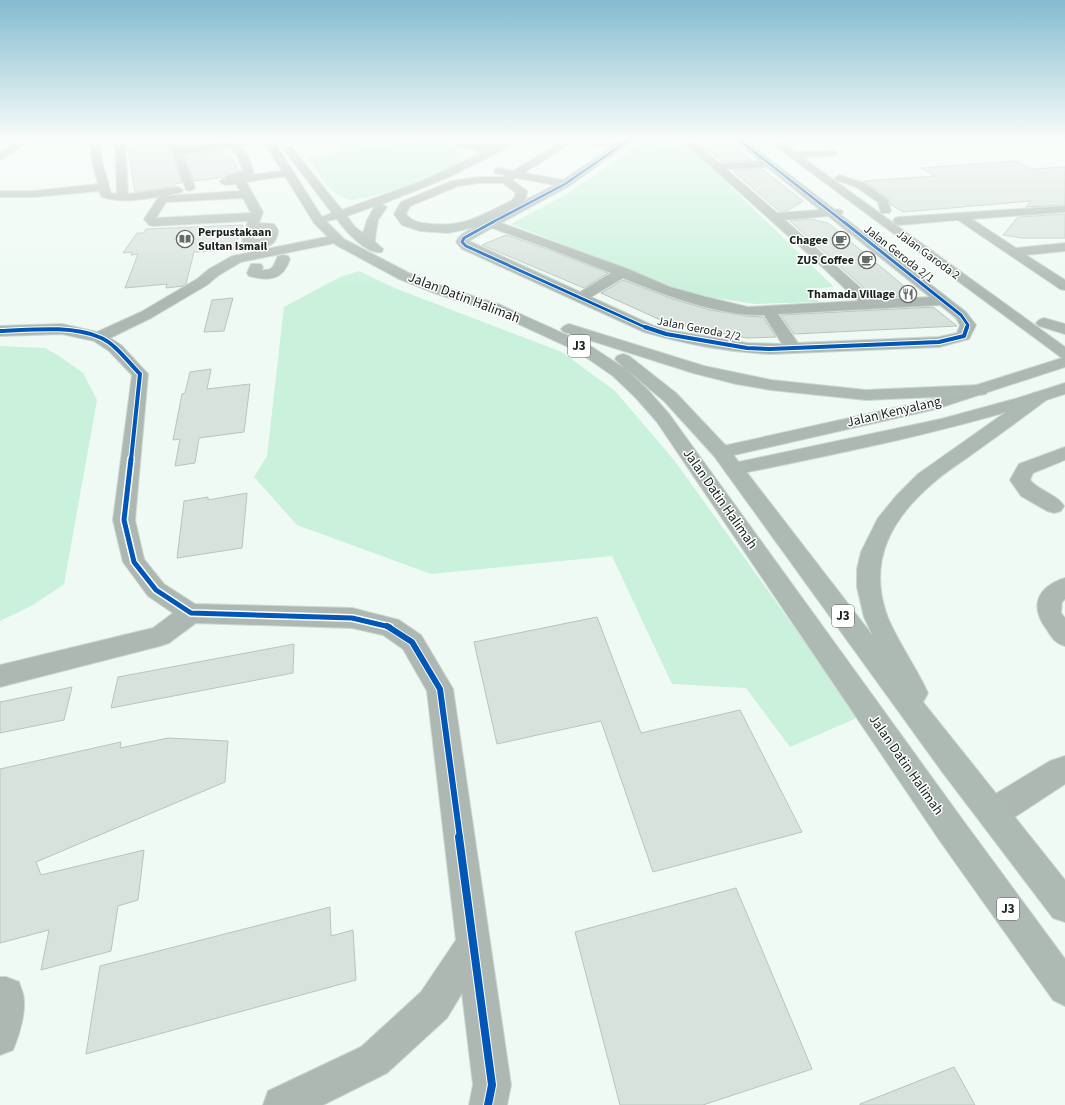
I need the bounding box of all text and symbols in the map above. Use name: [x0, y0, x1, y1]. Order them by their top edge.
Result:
street label: Jalan Geroda 2/1: [860, 221, 938, 287]
place label: Perpustakaan Sultan Ismail: [198, 224, 271, 255]
street label: Jalan Garoda 2: [893, 226, 963, 284]
library icon: Perpustakaan Sultan Ismail: [175, 229, 195, 249]
cafe icon: Chagee: [831, 230, 851, 250]
place label: Chagee: [789, 232, 828, 249]
cafe icon: ZUS Coffee: [857, 250, 877, 270]
place label: ZUS Coffee: [797, 252, 854, 269]
street label: Jalan Datin Halimah: [405, 267, 523, 329]
restaurant icon: Thamada Village: [898, 284, 918, 304]
place label: Thamada Village: [807, 286, 895, 303]
street label: Jalan Geroda 2/2: [656, 313, 742, 345]
road number: J3: [568, 335, 590, 357]
street label: Jalan Kenyalang: [845, 391, 943, 433]
street label: Jalan Datin Halimah: [678, 445, 762, 553]
road number: J3: [832, 605, 854, 627]
street label: Jalan Datin Halimah: [864, 711, 948, 819]
road number: J3: [997, 898, 1019, 920]

